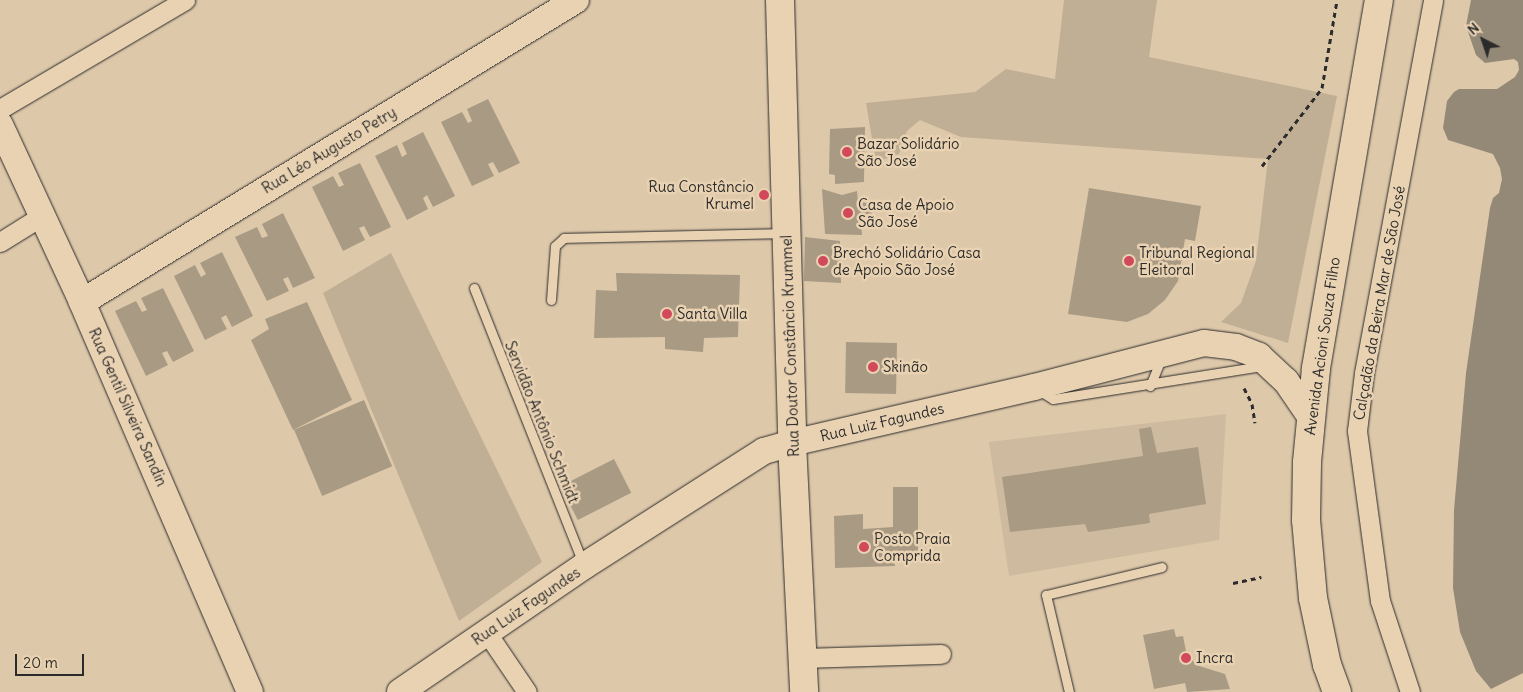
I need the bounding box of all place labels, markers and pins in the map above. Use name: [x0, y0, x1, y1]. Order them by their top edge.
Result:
place label: Bazar Solidário São José: [857, 134, 959, 169]
marker: Bazar Solidário São José: [841, 146, 853, 158]
place label: Rua Constâncio Krumel: [648, 177, 754, 212]
marker: Rua Constâncio Krumel: [758, 189, 770, 201]
place label: Casa de Apoio São José: [858, 195, 954, 230]
marker: Casa de Apoio São José: [842, 207, 854, 219]
place label: Brechó Solidário Casa de Apoio São José: [833, 243, 981, 278]
place label: Tribunal Regional Eleitoral: [1139, 243, 1255, 278]
marker: Brechó Solidário Casa de Apoio São José: [817, 255, 829, 267]
marker: Tribunal Regional Eleitoral: [1123, 255, 1135, 267]
place label: Santa Villa: [677, 305, 748, 323]
marker: Santa Villa: [661, 308, 673, 320]
place label: Skinão: [883, 358, 928, 376]
marker: Skinão: [867, 361, 879, 373]
place label: Posto Praia Comprida: [874, 529, 950, 564]
marker: Posto Praia Comprida: [858, 541, 870, 553]
place label: Incra: [1196, 649, 1233, 667]
marker: Incra: [1180, 652, 1192, 664]

